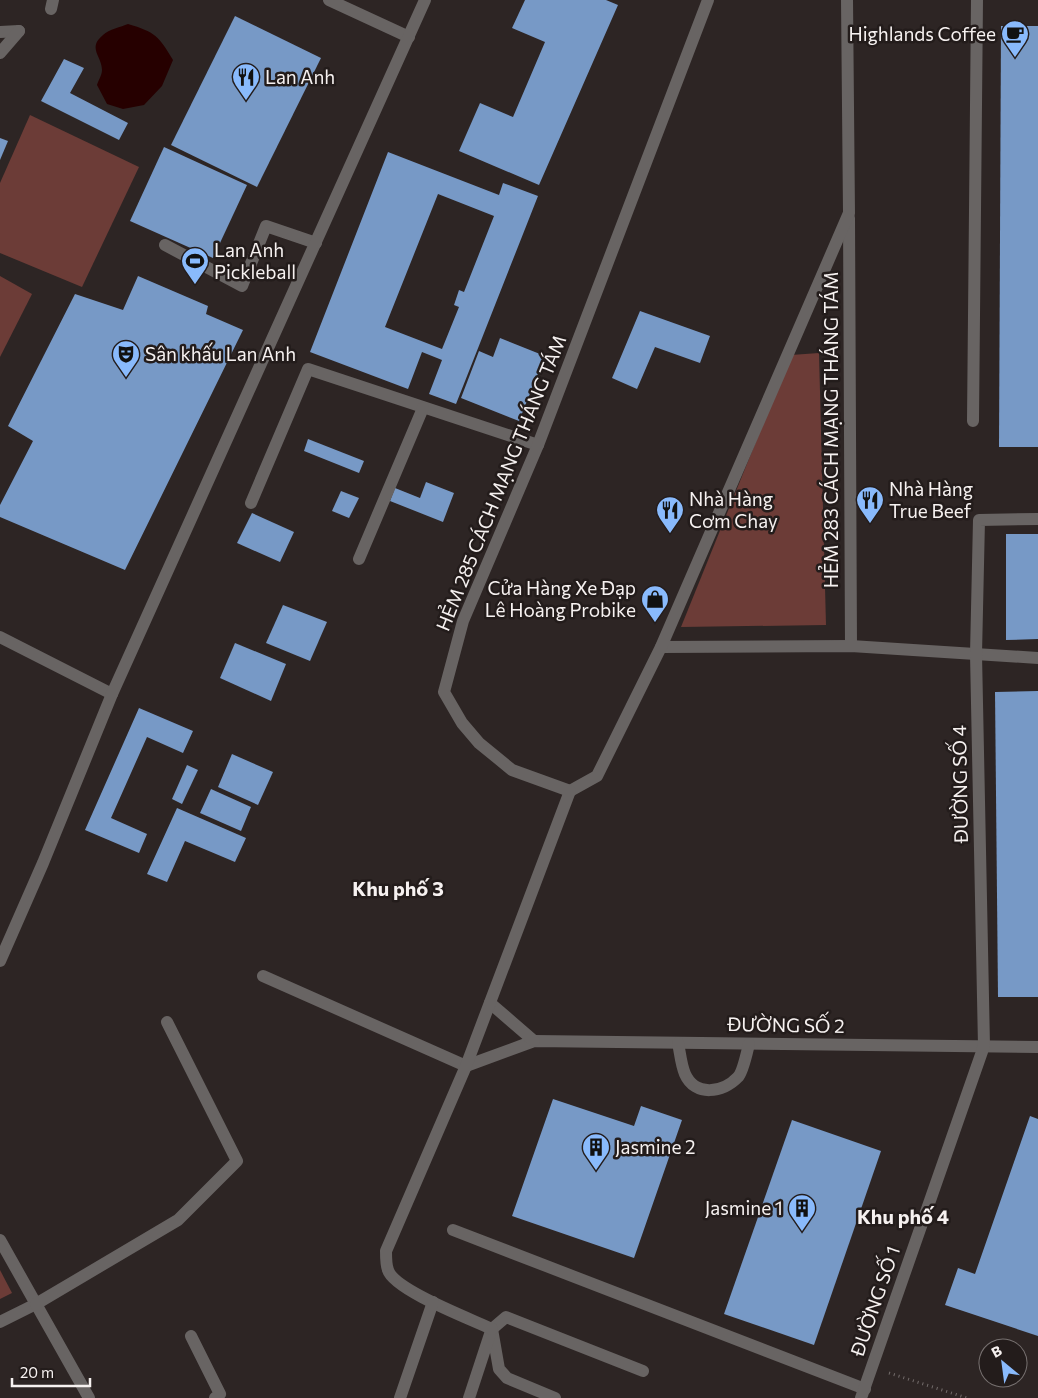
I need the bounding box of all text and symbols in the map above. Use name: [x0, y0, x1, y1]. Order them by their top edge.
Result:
cafe icon: Highlands Coffee: [1000, 19, 1030, 58]
place label: Highlands Coffee: [848, 22, 996, 45]
restaurant icon: Lan Anh: [231, 62, 261, 101]
place label: Lan Anh: [265, 65, 335, 88]
place label: Lan Anh Pickleball: [214, 238, 296, 283]
sports icon: Lan Anh Pickleball: [180, 246, 210, 285]
street label: HẺM 283 CÁCH MẠNG THÁNG TÁM: [818, 272, 842, 588]
street label: HẺM 285 CÁCH MẠNG THÁNG TÁM: [430, 331, 571, 634]
theatre icon: Sân khấu Lan Anh: [111, 339, 141, 378]
place label: Sân khấu Lan Anh: [145, 342, 296, 365]
place label: Nhà Hàng True Beef: [889, 477, 973, 522]
restaurant icon: Nhà Hàng True Beef: [855, 485, 885, 524]
place label: Nhà Hàng Cơm Chay: [689, 487, 778, 532]
restaurant icon: Nhà Hàng Cơm Chay: [655, 495, 685, 534]
place label: Cửa Hàng Xe Đạp Lê Hoàng Probike: [485, 576, 636, 621]
shop icon: Cửa Hàng Xe Đạp Lê Hoàng Probike: [640, 584, 670, 623]
street label: ĐƯỜNG SỐ 4: [944, 725, 972, 844]
district label: Khu phố 3: [352, 876, 444, 900]
street label: ĐƯỜNG SỐ 2: [726, 1009, 845, 1037]
building icon: Jasmine 2: [581, 1132, 611, 1171]
place label: Jasmine 2: [615, 1135, 696, 1158]
building icon: Jasmine 1: [787, 1193, 817, 1232]
place label: Jasmine 1: [705, 1196, 783, 1219]
district label: Khu phố 4: [857, 1204, 949, 1228]
street label: ĐƯỜNG SỐ 1: [842, 1242, 904, 1360]
north arrow: [978, 1338, 1028, 1388]
text: B: [988, 1342, 1005, 1361]
scale bar: [12, 1356, 90, 1388]
text: 20 m: [20, 1363, 54, 1381]

